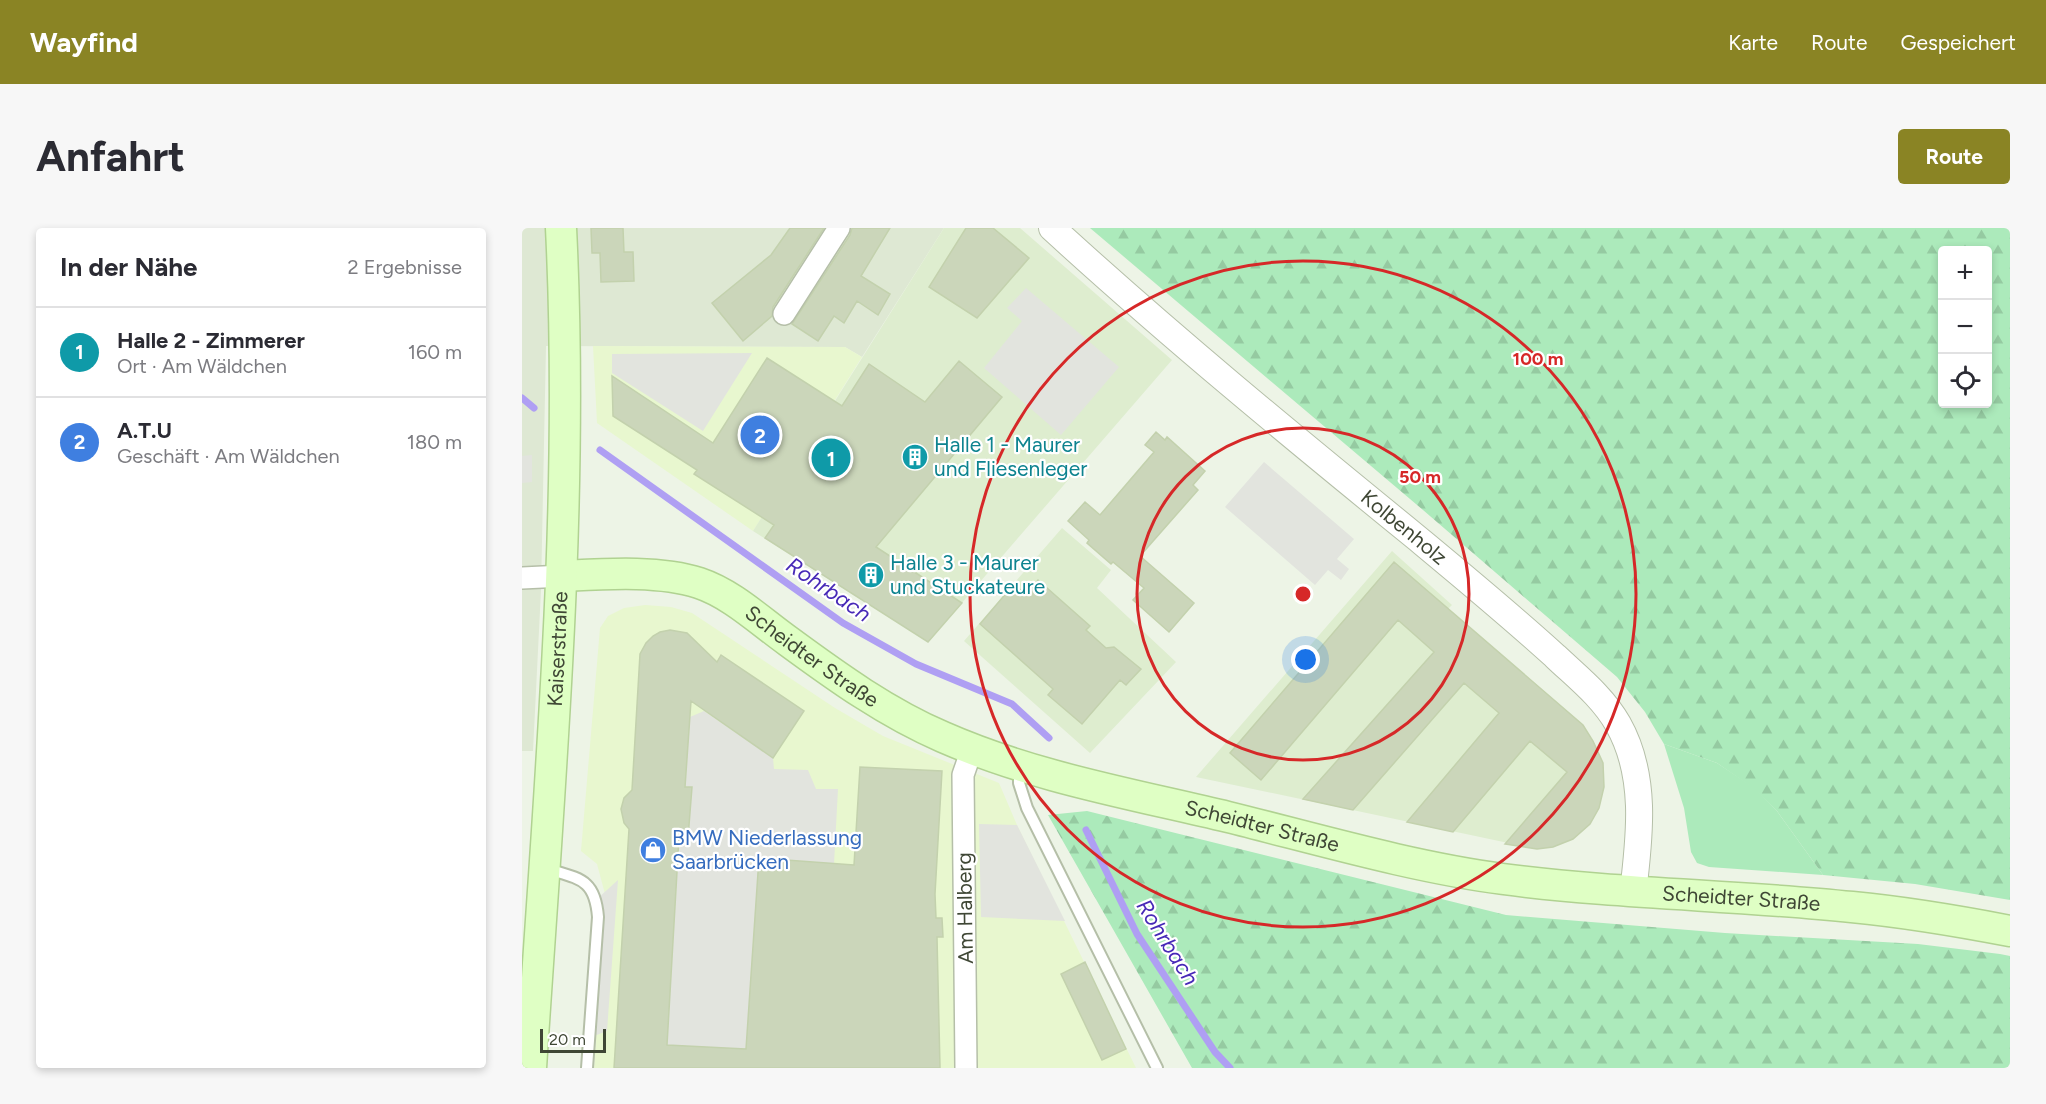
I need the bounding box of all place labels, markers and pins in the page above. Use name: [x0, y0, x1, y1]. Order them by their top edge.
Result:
pin: 2: [740, 412, 780, 458]
place label: Halle 1 - Maurer und Fliesenleger: [934, 432, 1087, 481]
pin: 1: [812, 436, 850, 480]
building icon: Halle 1 - Maurer und Fliesenleger: [900, 442, 930, 472]
place label: Halle 3 - Maurer und Stuckateure: [890, 550, 1045, 599]
building icon: Halle 3 - Maurer und Stuckateure: [856, 560, 886, 590]
centre of rings: [1293, 584, 1313, 604]
place label: BMW Niederlassung Saarbrücken: [672, 825, 862, 874]
shop icon: BMW Niederlassung Saarbrücken: [638, 835, 668, 865]

